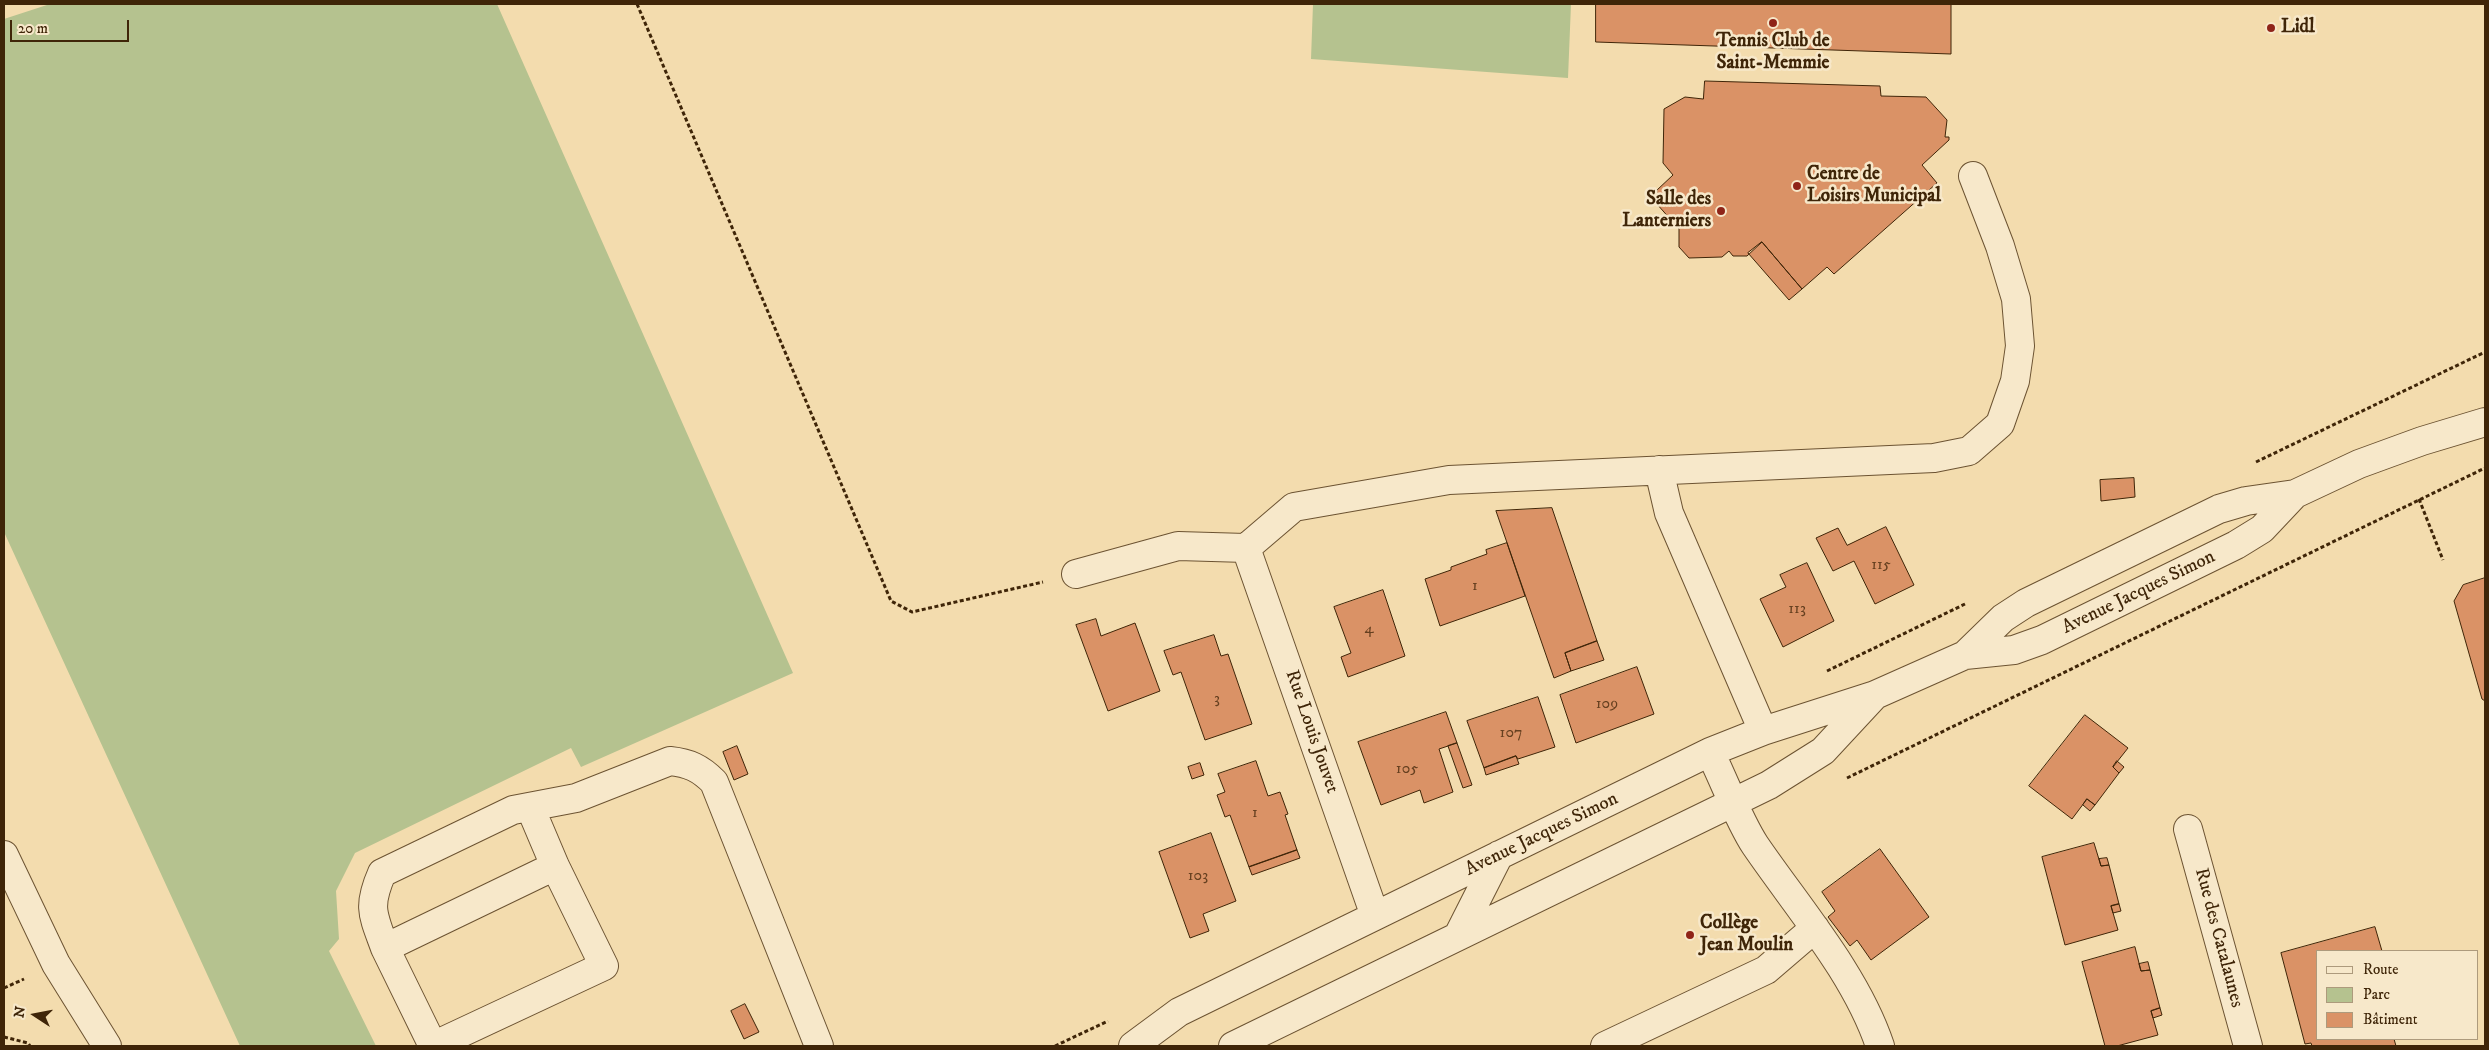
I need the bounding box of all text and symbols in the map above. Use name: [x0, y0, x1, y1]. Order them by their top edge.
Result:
scale bar: [12, 10, 131, 42]
marker: Tennis Club de Saint-Memmie: [1767, 17, 1779, 29]
place label: Lidl: [2281, 17, 2315, 39]
text: 20 m: [18, 19, 48, 38]
marker: Lidl: [2265, 22, 2277, 34]
place label: Tennis Club de Saint-Memmie: [1716, 31, 1830, 75]
place label: Centre de Loisirs Municipal: [1807, 164, 1941, 208]
marker: Centre de Loisirs Municipal: [1791, 180, 1803, 192]
place label: Salle des Lanterniers: [1622, 189, 1711, 233]
marker: Salle des Lanterniers: [1715, 205, 1727, 217]
street label: Avenue Jacques Simon: [2059, 546, 2219, 640]
house number: 115: [1871, 556, 1891, 576]
house number: 1: [1472, 577, 1478, 597]
house number: 113: [1788, 600, 1806, 620]
house number: 4: [1364, 620, 1374, 640]
street label: Rue Louis Jouvet: [1279, 667, 1343, 797]
house number: 3: [1214, 690, 1220, 710]
house number: 109: [1596, 695, 1618, 715]
house number: 107: [1500, 724, 1522, 744]
house number: 105: [1396, 760, 1418, 780]
street label: Avenue Jacques Simon: [1462, 788, 1622, 882]
house number: 1: [1252, 804, 1258, 824]
street label: Rue des Catalaunes: [2188, 866, 2248, 1010]
house number: 103: [1188, 867, 1208, 887]
place label: Collège Jean Moulin: [1700, 913, 1793, 957]
marker: Collège Jean Moulin: [1684, 929, 1696, 941]
legend: [2316, 950, 2479, 1040]
text: Route: [2363, 960, 2398, 979]
text: Parc: [2363, 985, 2390, 1004]
north arrow: [10, 990, 60, 1040]
text: N: [10, 1005, 30, 1019]
text: Bâtiment: [2363, 1010, 2418, 1029]

